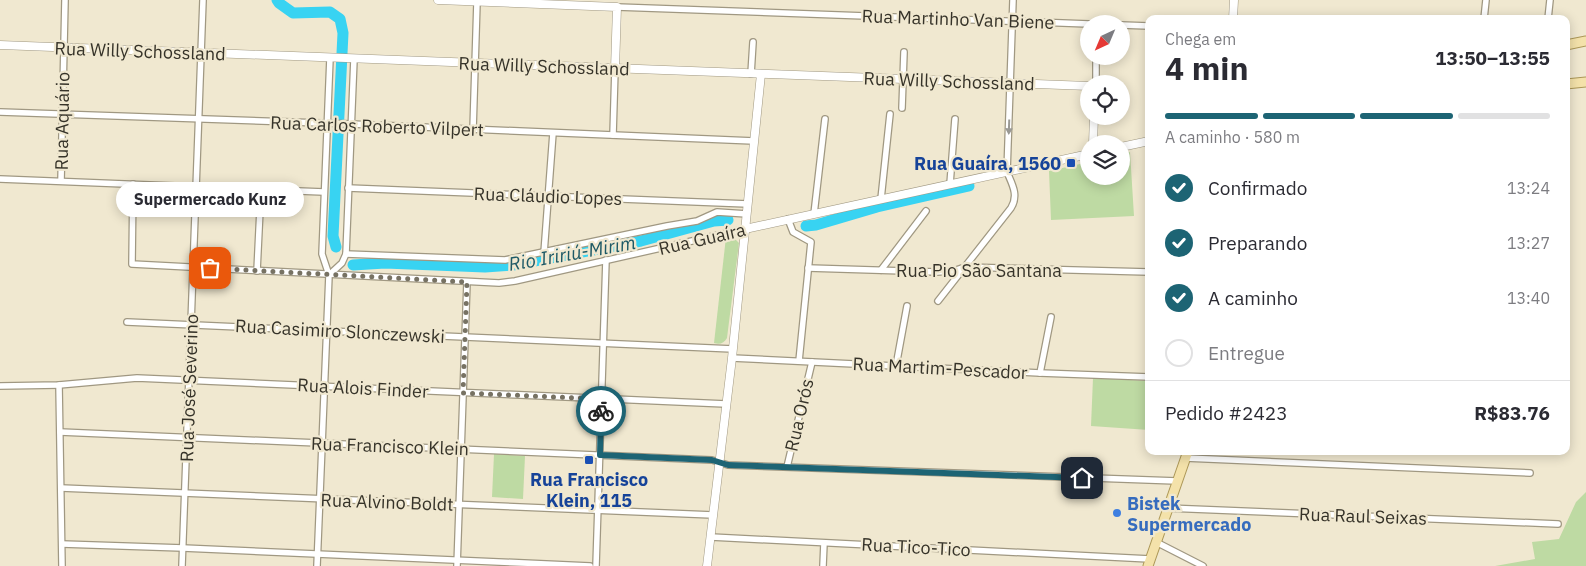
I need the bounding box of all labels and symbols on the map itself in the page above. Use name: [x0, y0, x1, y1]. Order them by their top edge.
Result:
street label: Rua Martinho Van Biene: [861, 4, 1055, 34]
north arrow: [1080, 15, 1130, 65]
street label: Rua Willy Schossland: [54, 37, 226, 65]
street label: Rua Willy Schossland: [458, 52, 630, 80]
street label: Rua Willy Schossland: [863, 67, 1035, 95]
street label: Rua Aquário: [50, 72, 74, 170]
street label: Rua Carlos Roberto Vilpert: [270, 111, 484, 141]
one-way arrow: [1004, 120, 1012, 136]
place label: Rua Guaíra, 1560: [914, 152, 1061, 175]
marker: Rua Guaíra, 1560: [1065, 157, 1077, 169]
street label: Rua Cláudio Lopes: [473, 182, 623, 210]
callout: Supermercado Kunz: [116, 183, 304, 218]
street label: Rua Guaíra: [656, 218, 748, 260]
water label: Rio Iririú-Mirim: [507, 230, 637, 276]
pin: [189, 247, 231, 289]
street label: Rua Pio São Santana: [896, 259, 1062, 282]
street label: Rua José Severino: [175, 314, 203, 462]
street label: Rua Casimiro Slonczewski: [235, 314, 445, 348]
street label: Rua Martim-Pescador: [852, 352, 1028, 384]
street label: Rua Alois Finder: [297, 373, 430, 403]
street label: Rua Orós: [780, 376, 818, 454]
courier: [576, 386, 626, 436]
street label: Rua Francisco Klein: [311, 432, 469, 460]
marker: Rua Francisco Klein, 115: [583, 454, 595, 466]
pin: [1061, 457, 1103, 499]
place label: Rua Francisco Klein, 115: [530, 468, 648, 512]
street label: Rua Alvino Boldt: [320, 488, 454, 516]
place label: Bistek Supermercado: [1127, 492, 1251, 536]
street label: Rua Raul Seixas: [1298, 502, 1428, 530]
marker: Bistek Supermercado: [1111, 507, 1123, 519]
street label: Rua Tico-Tico: [861, 533, 971, 561]

